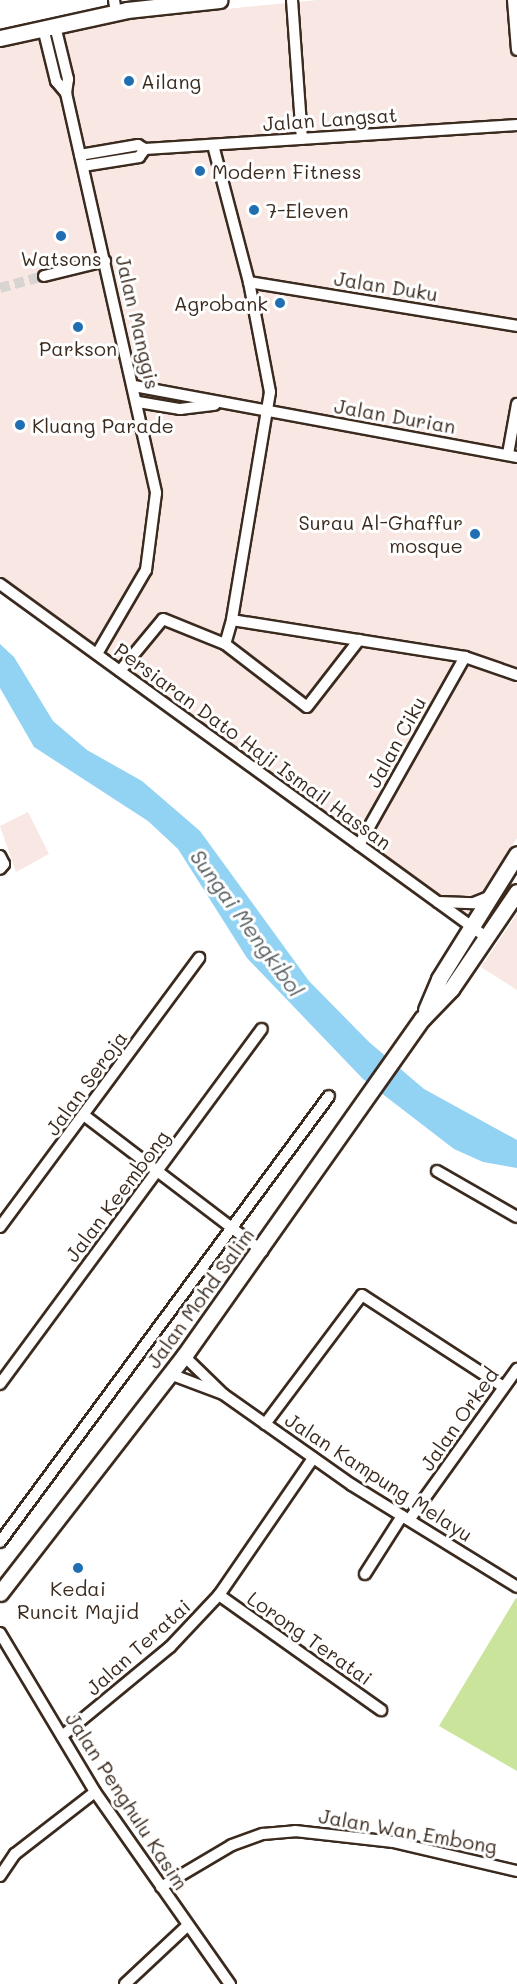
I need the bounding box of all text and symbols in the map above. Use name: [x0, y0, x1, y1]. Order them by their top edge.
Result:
place label: Ailang: [141, 69, 201, 93]
marker: Ailang: [122, 74, 136, 88]
street label: Jalan Langsat: [262, 102, 398, 136]
place label: Modern Fitness: [212, 159, 361, 183]
marker: Modern Fitness: [193, 164, 207, 178]
place label: 7-Eleven: [266, 198, 348, 222]
marker: 7-Eleven: [247, 203, 261, 217]
marker: Watsons: [54, 229, 68, 243]
place label: Watsons: [20, 246, 102, 270]
street label: Jalan Manggis: [111, 253, 165, 391]
street label: Jalan Duku: [332, 266, 440, 306]
place label: Agrobank: [174, 291, 268, 315]
marker: Agrobank: [273, 296, 287, 310]
marker: Parkson: [71, 320, 85, 334]
place label: Parkson: [39, 336, 117, 360]
street label: Jalan Durian: [332, 394, 458, 438]
place label: Kluang Parade: [32, 413, 174, 437]
marker: Kluang Parade: [13, 418, 27, 432]
place label: Surau Al-Ghaffur mosque: [299, 510, 463, 557]
marker: Surau Al-Ghaffur mosque: [468, 527, 482, 541]
street label: Persiaran Dato Haji Ismail Hassan: [110, 637, 396, 855]
street label: Jalan Ciku: [361, 692, 431, 792]
water label: Sungai Mengkibol: [185, 845, 309, 1001]
street label: Jalan Seroja: [40, 1026, 132, 1140]
street label: Jalan Keembong: [60, 1125, 174, 1267]
street label: Jalan Mohd Salim: [141, 1223, 259, 1373]
street label: Jalan Orked: [415, 1363, 503, 1475]
street label: Jalan Kampung Melayu: [281, 1407, 477, 1547]
marker: Kedai Runcit Majid: [71, 1561, 85, 1575]
place label: Kedai Runcit Majid: [17, 1577, 139, 1624]
street label: Lorong Teratai: [243, 1586, 377, 1690]
street label: Jalan Teratai: [81, 1594, 195, 1700]
street label: Jalan Penghulu Kasim: [61, 1708, 193, 1894]
street label: Jalan Wan Embong: [317, 1804, 499, 1858]

